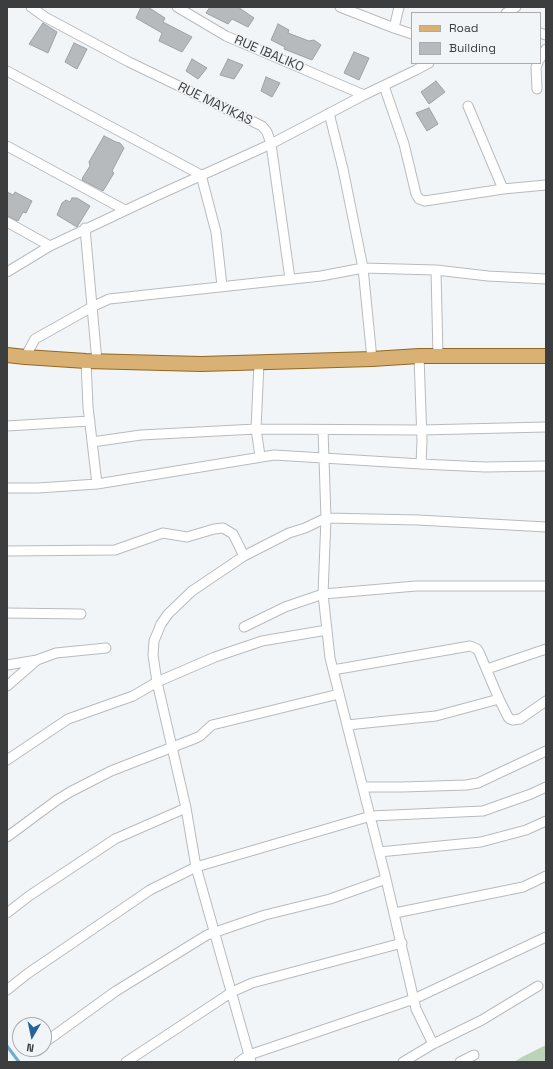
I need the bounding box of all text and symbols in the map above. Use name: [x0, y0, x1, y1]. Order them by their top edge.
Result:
legend: [411, 12, 541, 64]
text: Road: [449, 20, 478, 36]
street label: RUE IBALIKO: [232, 32, 306, 76]
text: Building: [449, 40, 496, 56]
street label: RUE MAYIKAS: [175, 79, 255, 129]
north arrow: [12, 1017, 52, 1057]
text: N: [26, 1040, 35, 1055]

